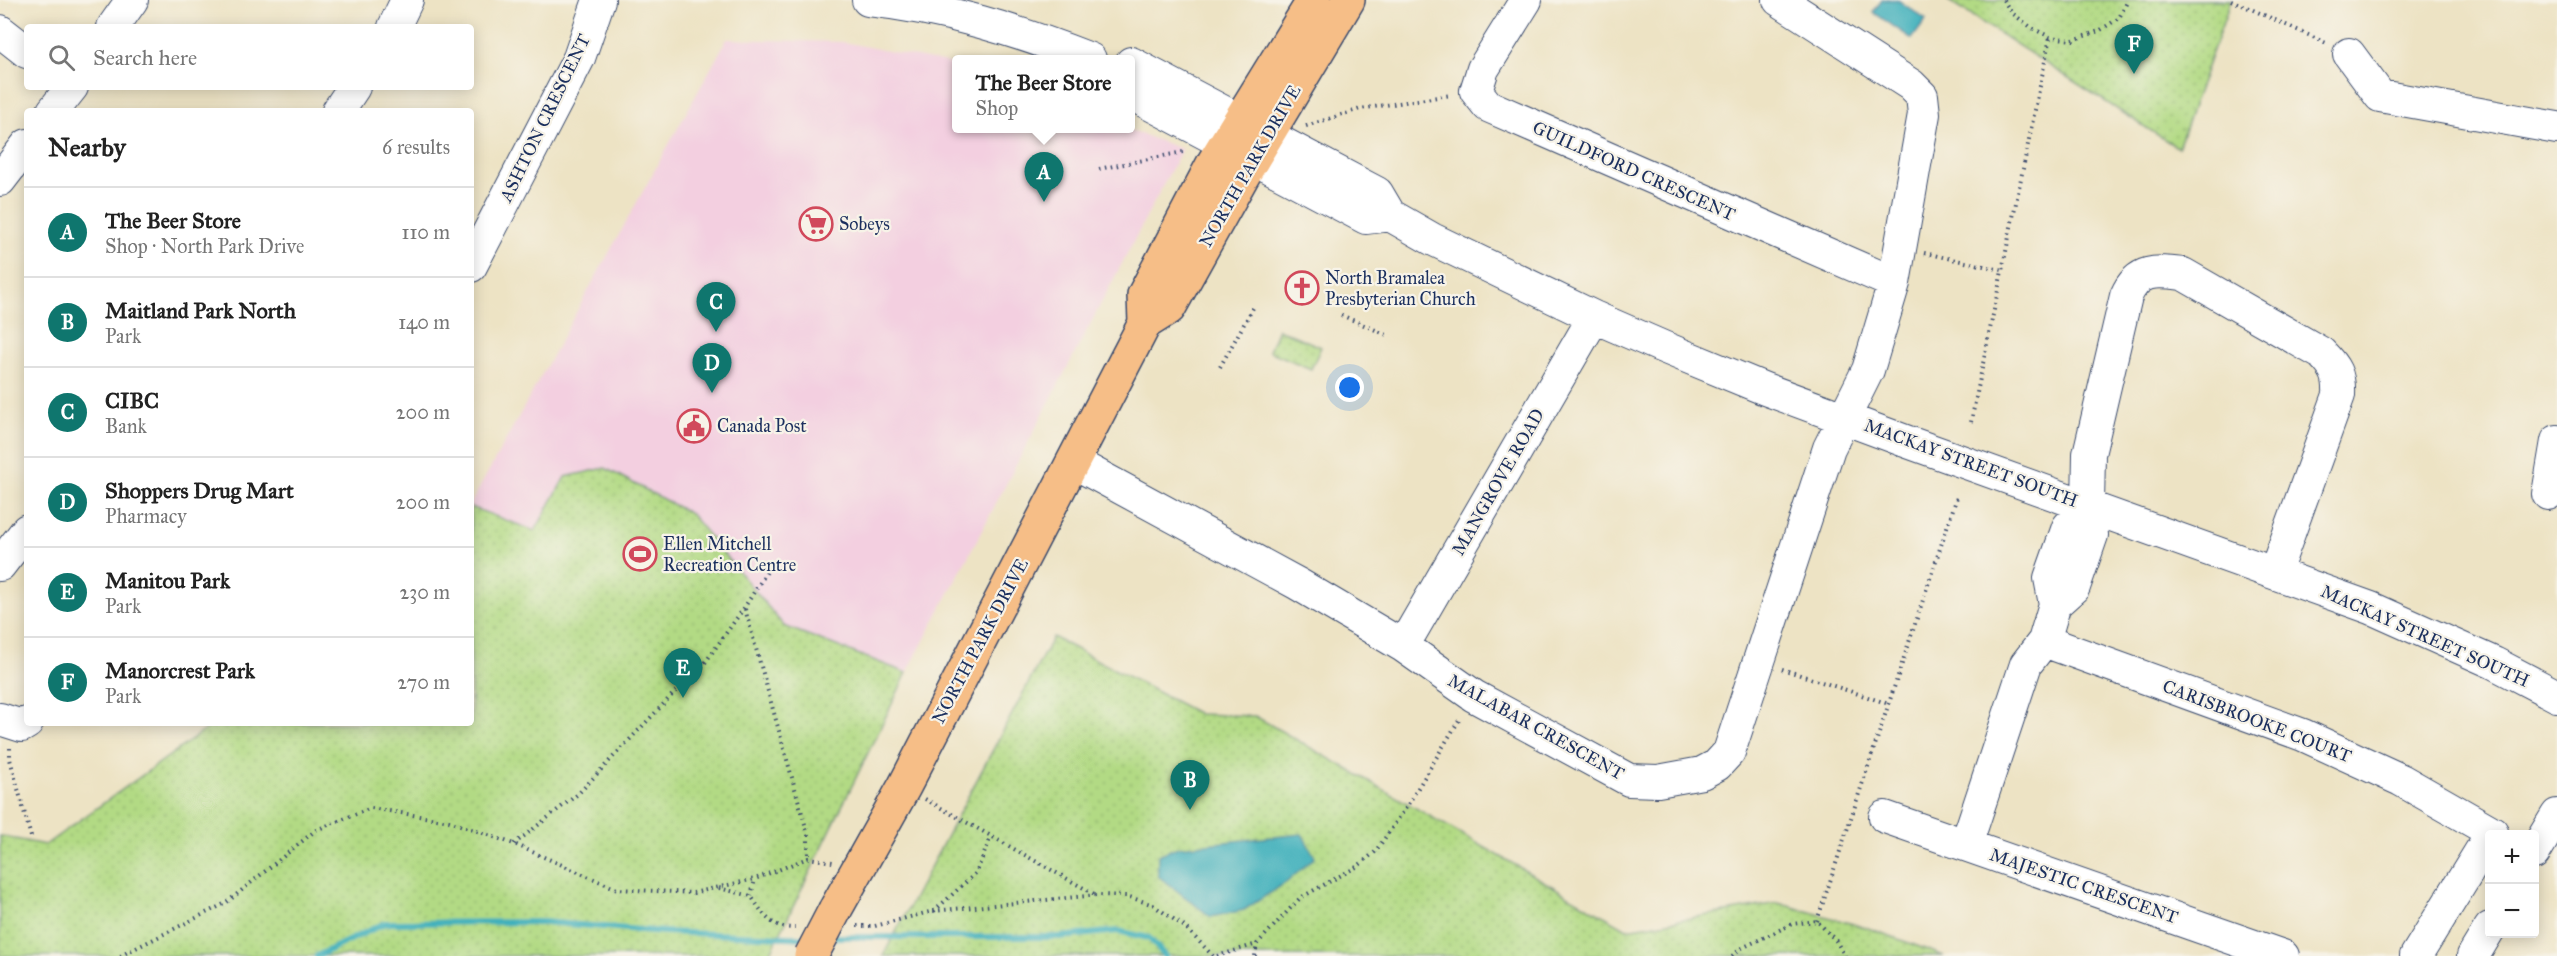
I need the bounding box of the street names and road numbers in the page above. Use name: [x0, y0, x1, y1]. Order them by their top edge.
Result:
street label: ASHTON CRESCENT: [494, 31, 595, 206]
street label: NORTH PARK DRIVE: [1195, 81, 1306, 251]
street label: GUILDFORD CRESCENT: [1529, 116, 1739, 226]
street label: MANGROVE ROAD: [1447, 405, 1549, 559]
street label: MACKAY STREET SOUTH: [1861, 414, 2081, 512]
street label: NORTH PARK DRIVE: [927, 555, 1033, 727]
street label: MACKAY STREET SOUTH: [2317, 580, 2533, 692]
street label: MALABAR CRESCENT: [1444, 669, 1628, 785]
street label: CARISBROOKE COURT: [2159, 675, 2355, 767]
street label: MAJESTIC CRESCENT: [1987, 843, 2181, 930]

